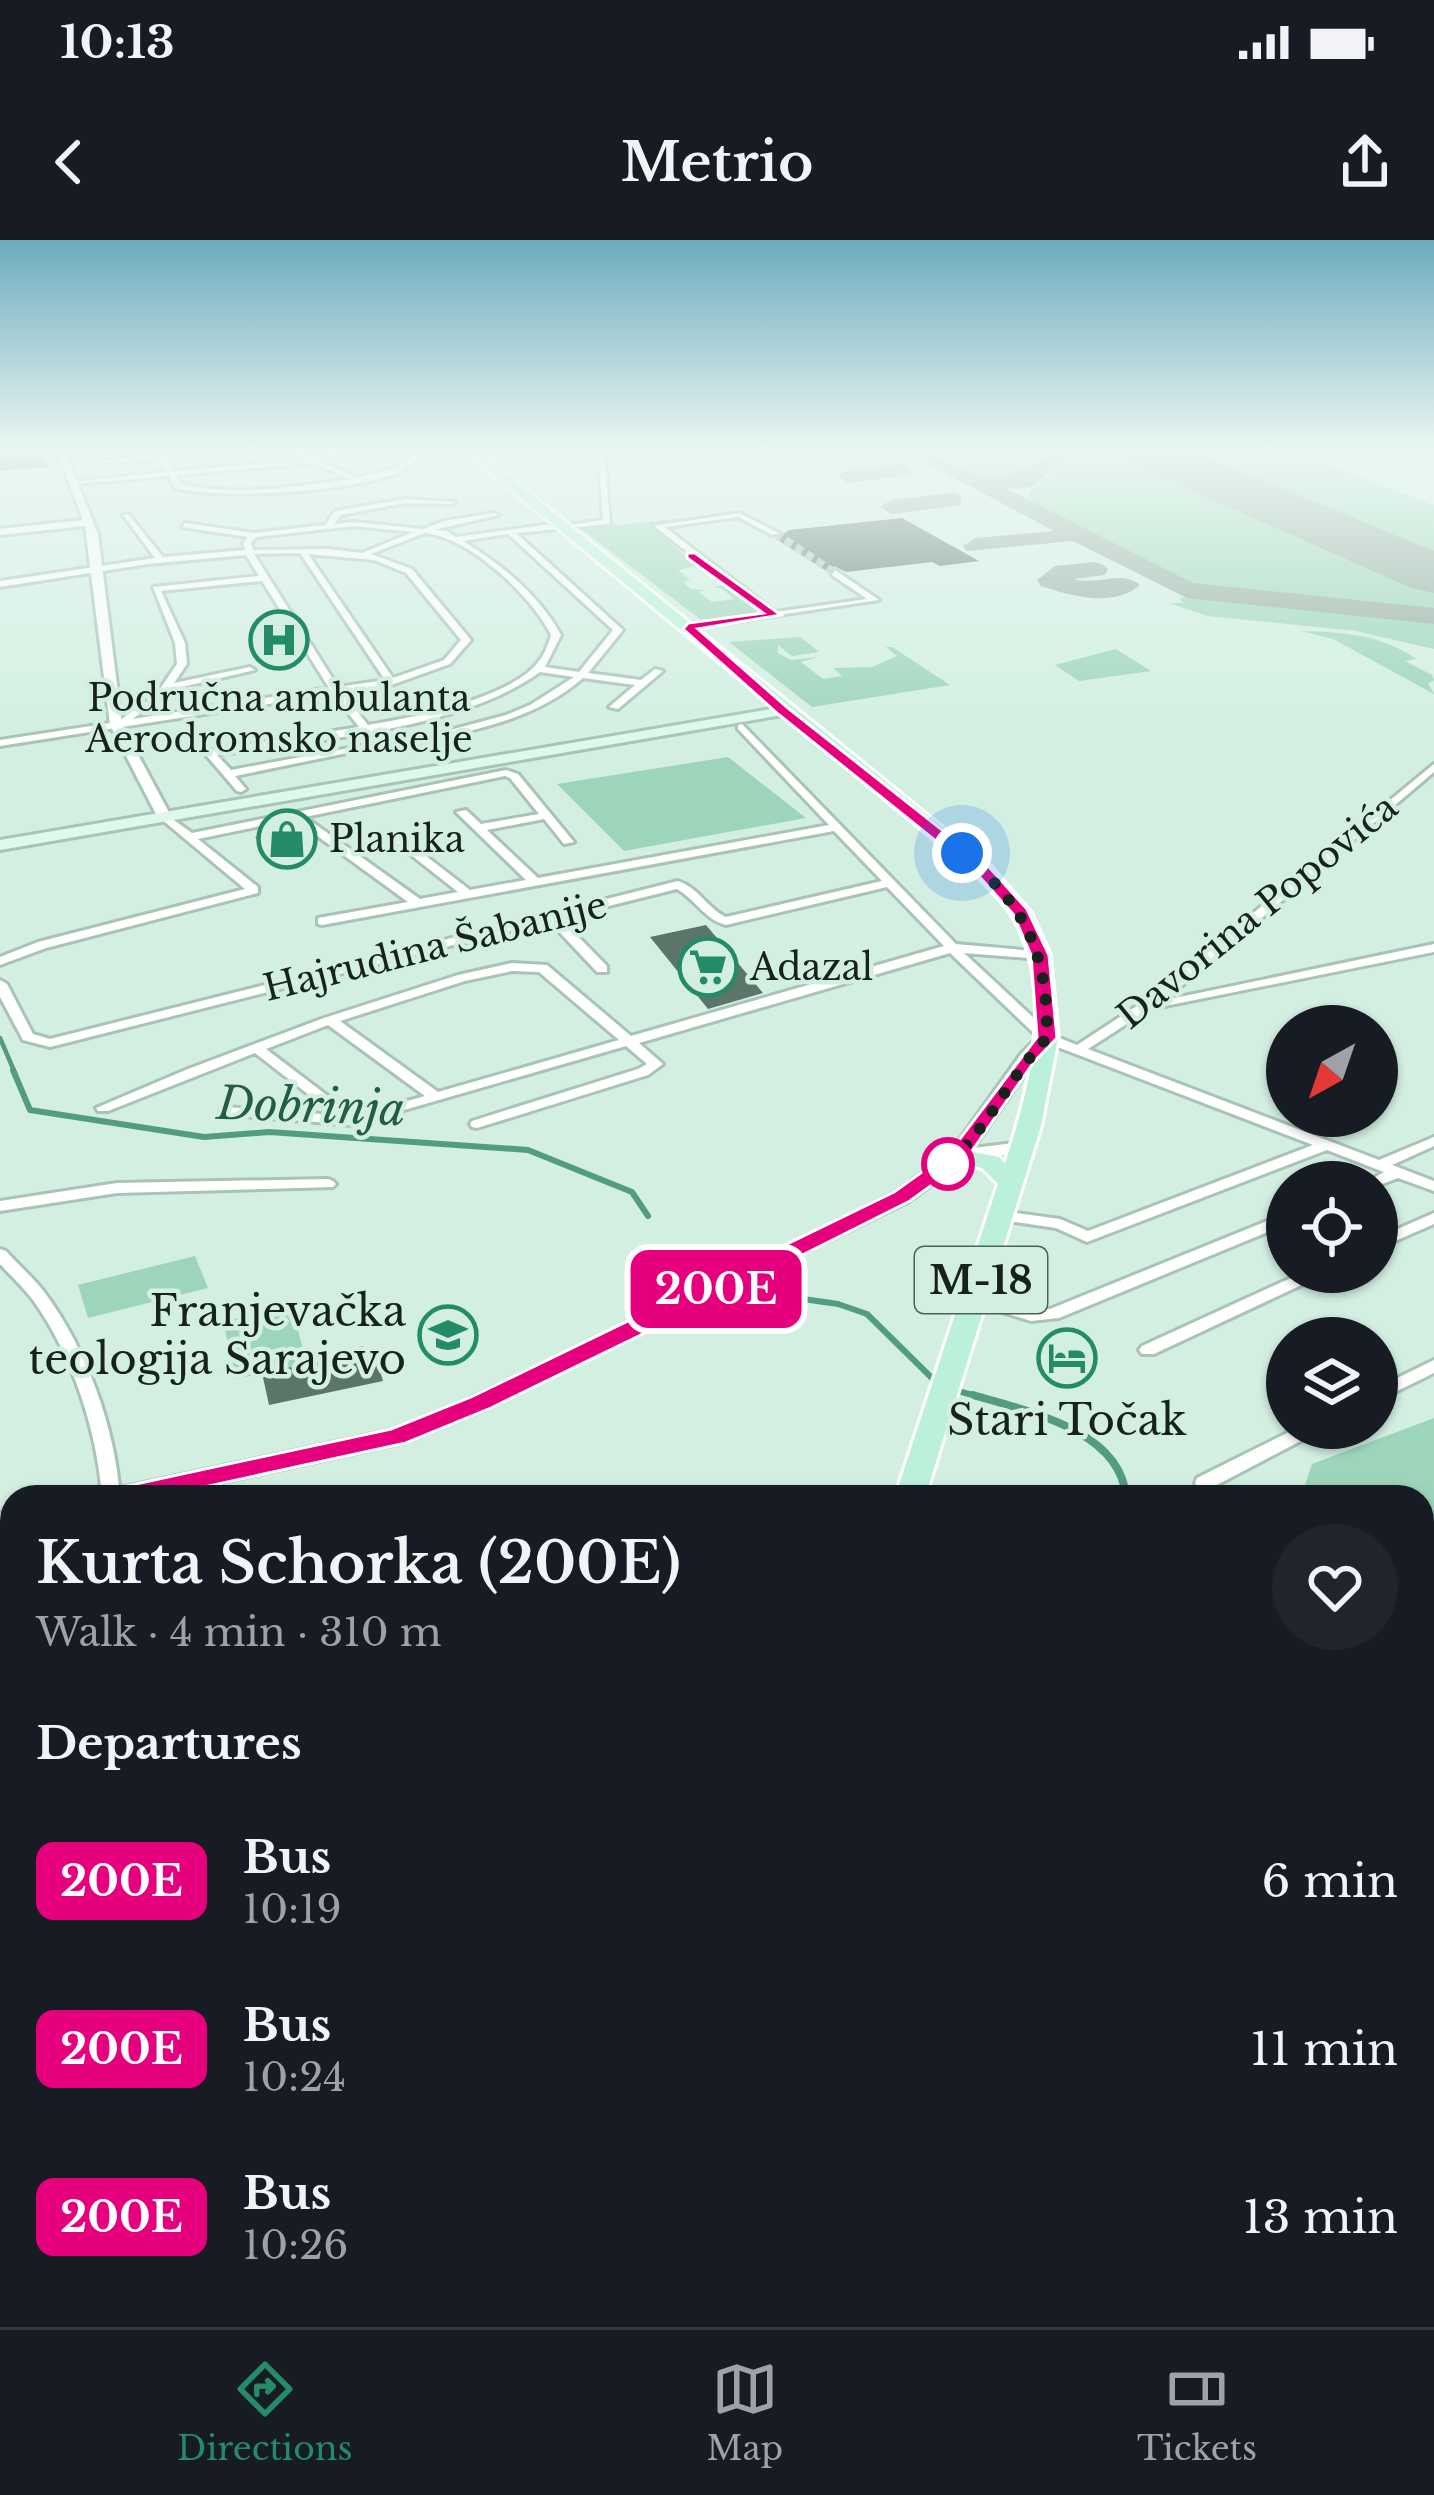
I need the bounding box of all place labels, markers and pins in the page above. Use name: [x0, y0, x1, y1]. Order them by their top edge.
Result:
hospital icon: Područna ambulanta Aerodromsko naselje: [248, 609, 310, 671]
place label: Područna ambulanta Aerodromsko naselje: [84, 676, 473, 762]
shop icon: Planika: [256, 808, 318, 870]
place label: Planika: [329, 817, 465, 862]
supermarket icon: Adazal: [677, 936, 739, 998]
place label: Adazal: [749, 945, 873, 990]
unlabelled marker: [923, 1139, 973, 1189]
place label: Franjevačka teologija Sarajevo: [28, 1285, 407, 1385]
school or university icon: Franjevačka teologija Sarajevo: [417, 1304, 479, 1366]
hotel icon: Stari Točak: [1036, 1327, 1098, 1389]
place label: Stari Točak: [947, 1394, 1187, 1446]

